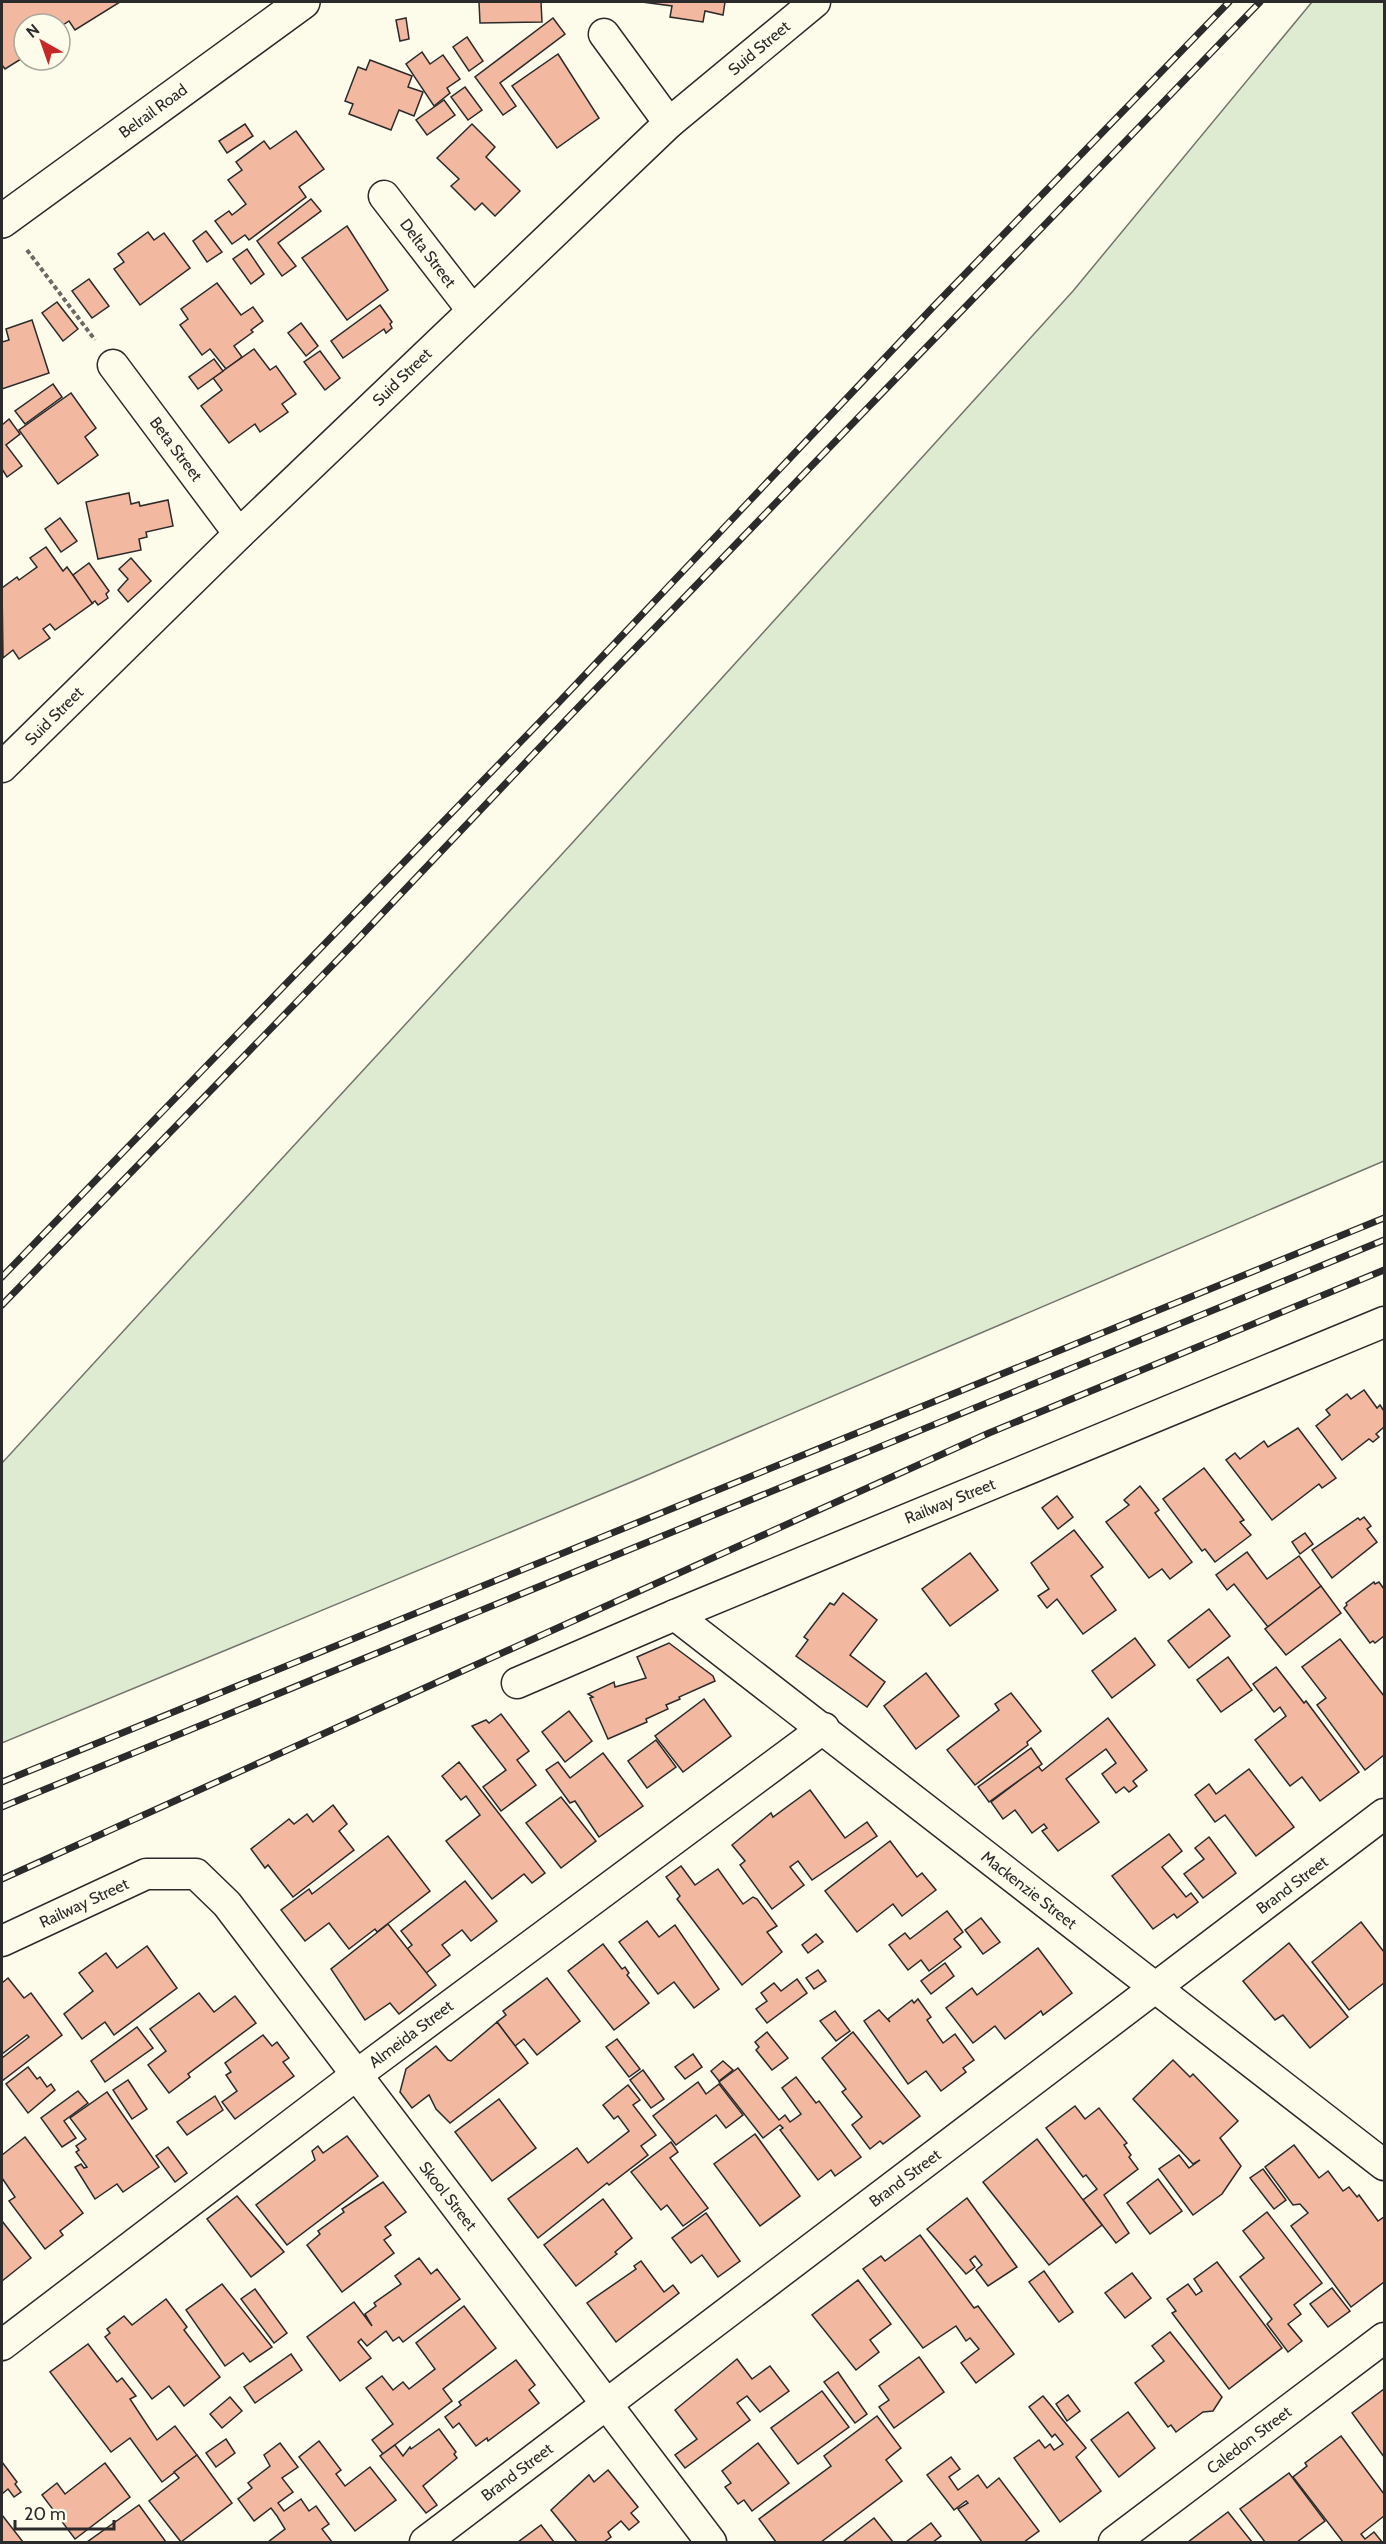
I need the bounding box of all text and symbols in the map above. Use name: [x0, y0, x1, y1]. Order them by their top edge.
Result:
north arrow: [12, 12, 72, 72]
street label: Suid Street: [724, 16, 794, 79]
text: N: [22, 20, 43, 42]
street label: Belrail Road: [115, 80, 191, 142]
street label: Delta Street: [396, 215, 460, 292]
street label: Suid Street: [369, 344, 436, 410]
street label: Beta Street: [146, 413, 207, 485]
street label: Suid Street: [21, 682, 88, 749]
street label: Railway Street: [902, 1474, 999, 1528]
street label: Mackenzie Street: [978, 1847, 1081, 1933]
street label: Brand Street: [1252, 1852, 1332, 1918]
street label: Railway Street: [36, 1874, 132, 1932]
street label: Almeida Street: [365, 1996, 457, 2072]
street label: Brand Street: [865, 2145, 945, 2211]
street label: Skool Street: [415, 2158, 481, 2235]
street label: Caledon Street: [1203, 2402, 1295, 2478]
street label: Brand Street: [477, 2439, 557, 2505]
scale bar: [15, 2493, 114, 2531]
text: 20 m: [24, 2503, 66, 2525]

